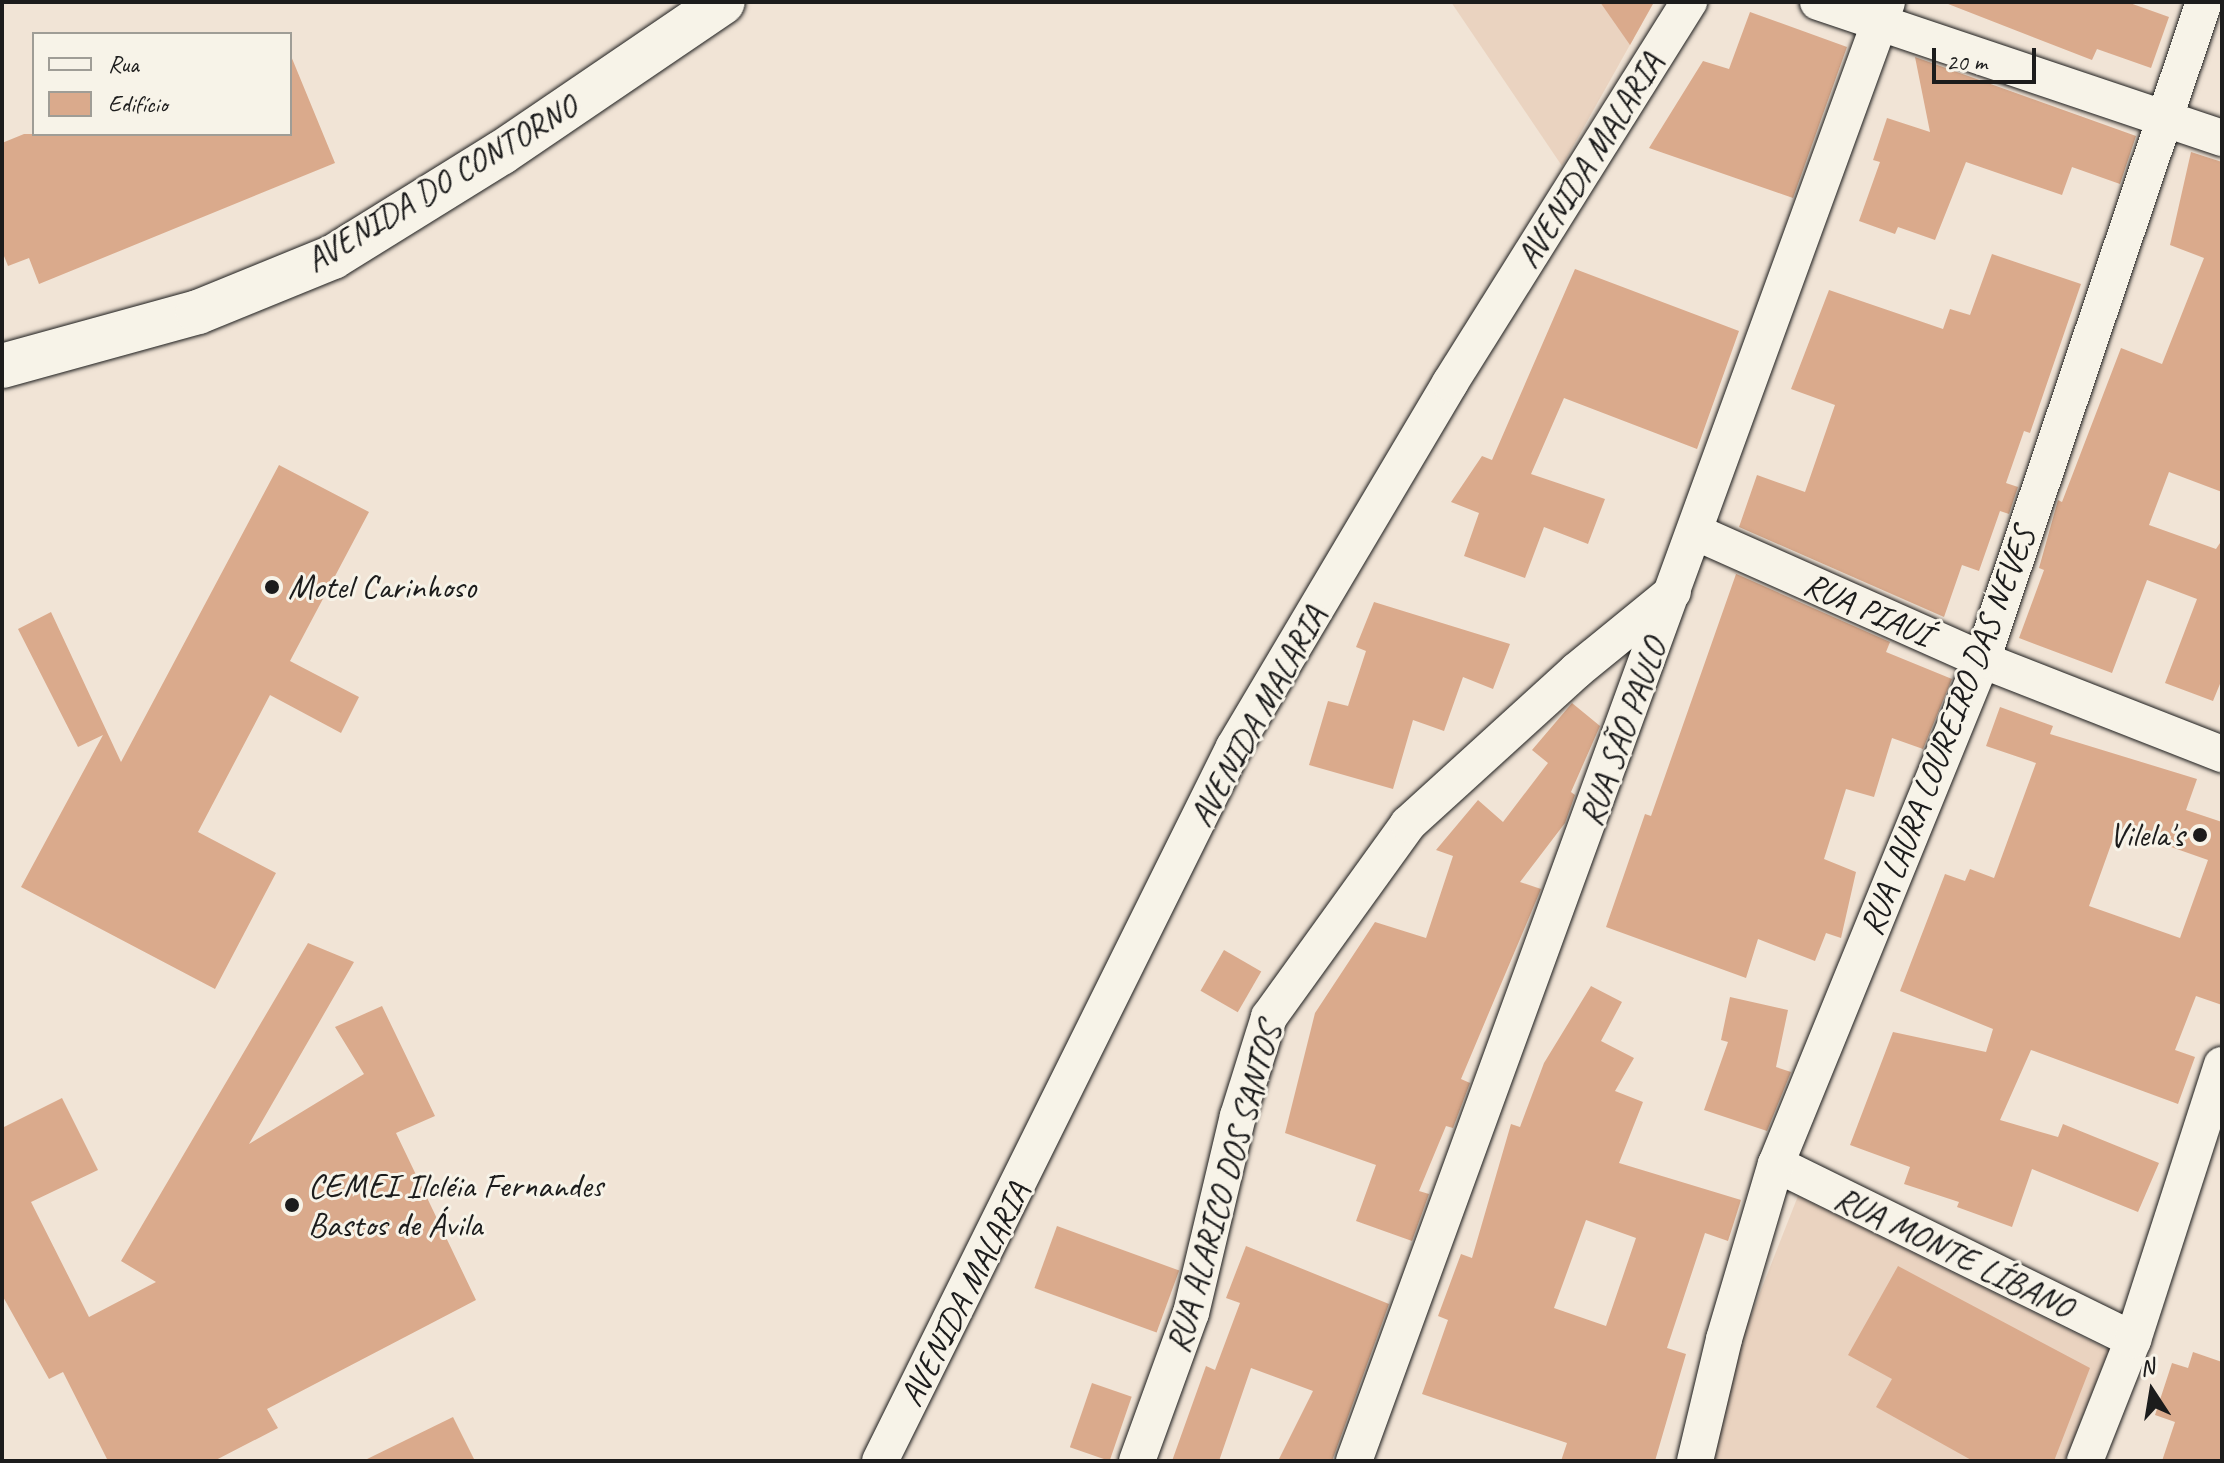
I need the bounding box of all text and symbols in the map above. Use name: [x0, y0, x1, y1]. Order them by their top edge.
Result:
legend: [32, 32, 292, 136]
scale bar: [1936, 32, 2040, 82]
street label: AVENIDA MALARIA: [1506, 45, 1672, 275]
text: 20 m: [1946, 47, 1987, 77]
text: Rua: [108, 49, 139, 79]
street label: AVENIDA DO CONTORNO: [298, 86, 584, 280]
text: Edifício: [108, 89, 168, 119]
street label: RUA LAURA LOUREIRO DAS NEVES: [1850, 522, 2044, 940]
street label: RUA PIAUÍ: [1798, 563, 1938, 655]
place label: Motel Carinhoso: [288, 567, 477, 607]
marker: Motel Carinhoso: [263, 578, 281, 596]
street label: AVENIDA MALARIA: [1179, 598, 1335, 834]
street label: RUA SÃO PAULO: [1569, 633, 1675, 831]
place label: Vilela's: [2109, 815, 2184, 855]
marker: Vilela's: [2191, 826, 2209, 844]
street label: RUA ALARICO DOS SANTOS: [1156, 1018, 1290, 1358]
place label: CEMEI Ilcléia Fernandes Bastos de Ávila: [308, 1165, 601, 1244]
street label: AVENIDA MALARIA: [890, 1175, 1038, 1413]
street label: RUA MONTE LÍBANO: [1828, 1177, 2080, 1327]
marker: CEMEI Ilcléia Fernandes Bastos de Ávila: [283, 1196, 301, 1214]
north arrow: [2112, 1351, 2192, 1431]
text: N: [2137, 1352, 2157, 1383]

